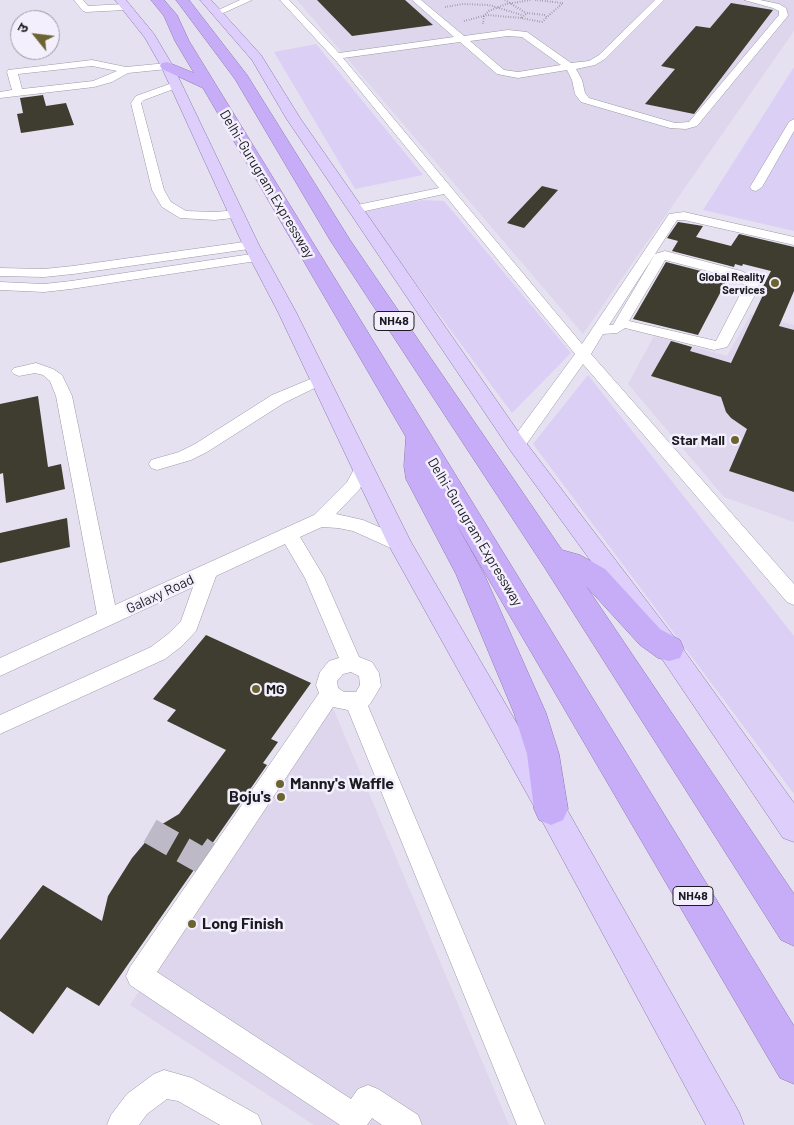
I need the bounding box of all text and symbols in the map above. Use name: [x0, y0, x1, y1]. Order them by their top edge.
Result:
north arrow: [10, 10, 60, 60]
text: उ: [13, 20, 32, 36]
street label: Delhi-Gurugram Expressway: [216, 107, 318, 261]
place label: Global Reality Services: [699, 270, 765, 296]
marker: Global Reality Services: [769, 277, 781, 289]
road number: NH48: [374, 312, 414, 331]
place label: Star Mall: [672, 432, 725, 448]
marker: Star Mall: [729, 434, 741, 446]
street label: Delhi-Gurugram Expressway: [424, 455, 526, 609]
street label: Galaxy Road: [123, 571, 197, 617]
place label: MG: [266, 681, 285, 697]
marker: MG: [250, 683, 262, 695]
place label: Manny's Waffle: [290, 774, 394, 794]
marker: Manny's Waffle: [274, 778, 286, 790]
place label: Boju's: [229, 787, 271, 807]
marker: Boju's: [275, 791, 287, 803]
road number: NH48: [673, 886, 713, 906]
place label: Long Finish: [202, 914, 284, 934]
marker: Long Finish: [186, 918, 198, 930]

